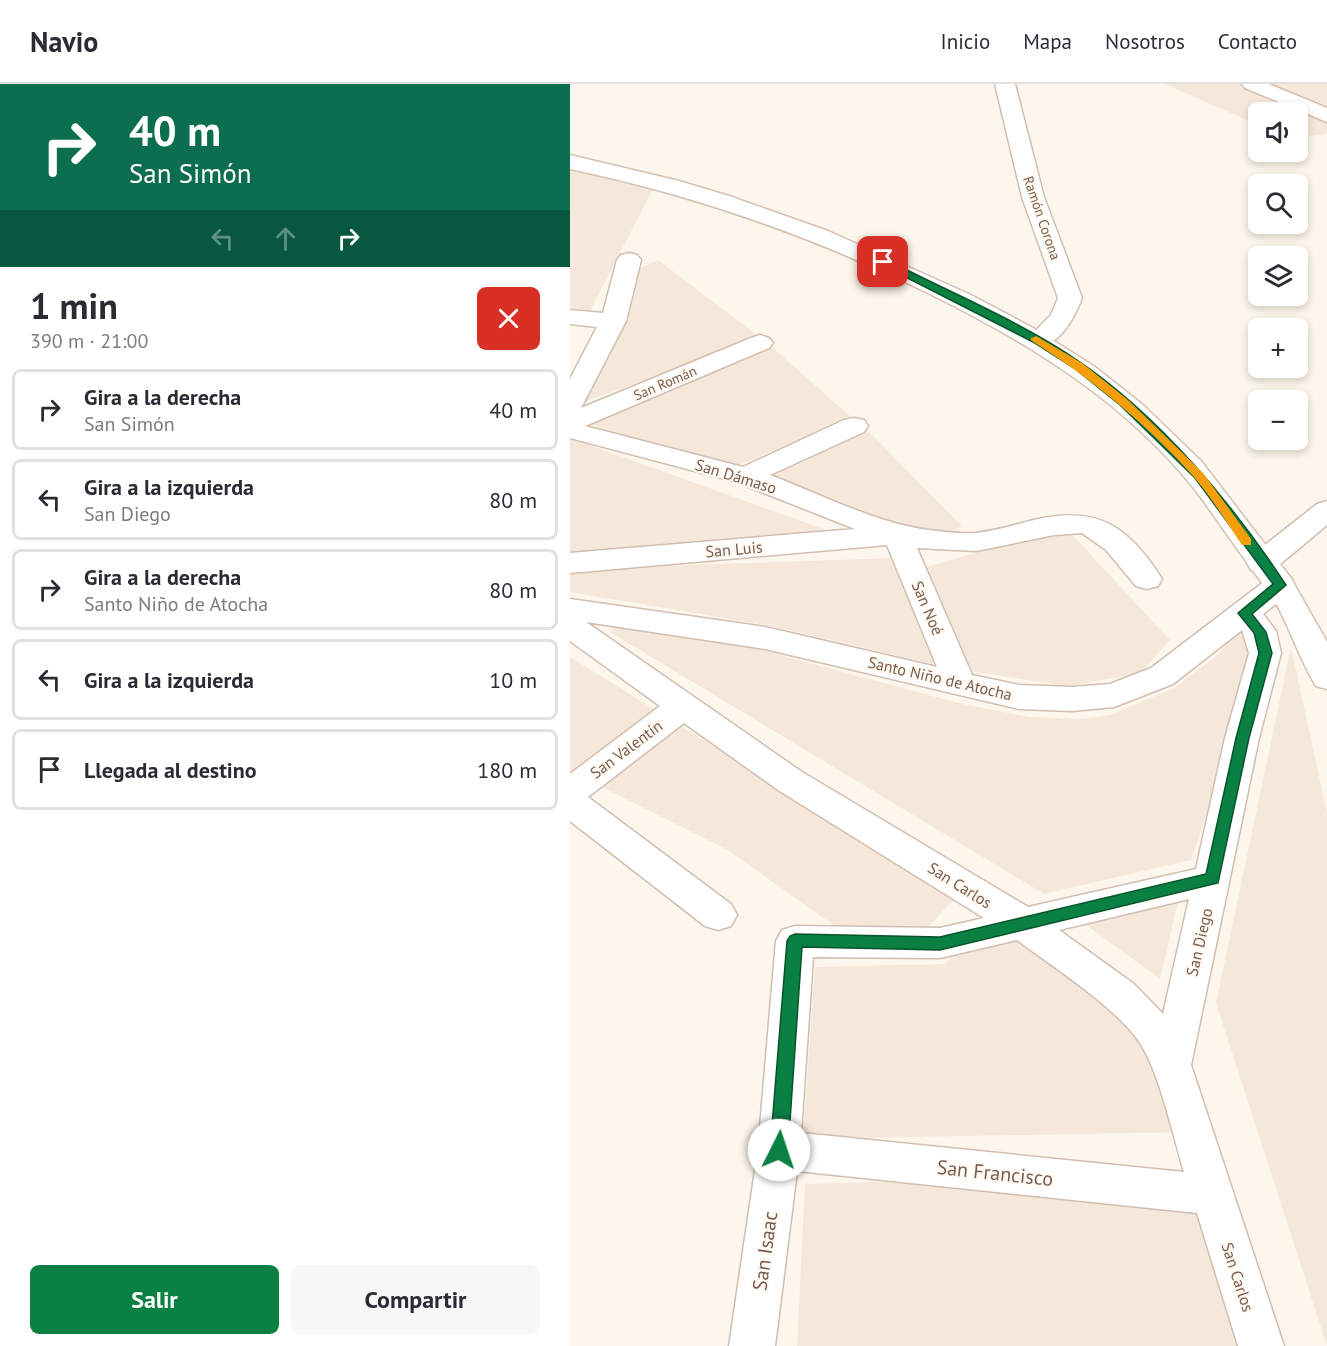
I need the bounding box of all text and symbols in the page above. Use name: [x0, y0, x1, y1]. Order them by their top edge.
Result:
text: Navio: [30, 23, 98, 60]
text: Inicio: [941, 28, 990, 55]
text: Mapa: [1023, 28, 1072, 55]
text: Nosotros: [1105, 28, 1185, 55]
text: Contacto: [1218, 28, 1297, 55]
map controls: [1248, 102, 1308, 450]
button: sound: [1248, 102, 1308, 162]
text: 40 m: [129, 103, 221, 158]
icon: right: [30, 108, 108, 186]
text: San Simón: [129, 156, 251, 190]
street label: Ramón Corona: [1019, 174, 1065, 262]
button: search: [1248, 174, 1308, 234]
icon: left: [206, 222, 239, 255]
icon: ahead: [269, 222, 302, 255]
icon: right: [332, 222, 365, 255]
pin: [857, 236, 908, 287]
icon: arrive: [866, 245, 899, 278]
button: layers: [1248, 246, 1308, 306]
text: 1 min: [30, 282, 118, 329]
button: close: [477, 287, 540, 350]
button: +: [1248, 318, 1308, 378]
text: 390 m · 21:00: [30, 328, 148, 354]
street label: San Román: [631, 362, 699, 404]
text: Gira a la derecha: [84, 383, 241, 411]
button: −: [1248, 390, 1308, 450]
icon: right: [33, 393, 66, 426]
text: 40 m: [489, 396, 537, 424]
text: San Simón: [84, 411, 175, 437]
street label: San Dámaso: [693, 454, 779, 498]
text: Gira a la izquierda: [84, 473, 254, 501]
icon: left: [33, 483, 66, 516]
text: 80 m: [489, 486, 537, 514]
text: San Diego: [84, 501, 171, 527]
street label: San Luis: [705, 537, 764, 561]
text: Gira a la derecha: [84, 563, 241, 591]
icon: right: [33, 573, 66, 606]
text: 80 m: [489, 576, 537, 604]
street label: San Noé: [908, 578, 948, 638]
text: Santo Niño de Atocha: [84, 591, 268, 617]
street label: Santo Niño de Atocha: [866, 652, 1014, 704]
icon: left: [33, 663, 66, 696]
text: Gira a la izquierda: [84, 666, 254, 694]
text: 10 m: [489, 666, 537, 694]
street label: San Valentín: [586, 715, 666, 783]
icon: arrive: [33, 753, 66, 786]
text: Llegada al destino: [84, 756, 257, 784]
text: 180 m: [477, 756, 537, 784]
street label: San Carlos: [924, 858, 996, 913]
street label: San Diego: [1181, 906, 1217, 978]
position arrow: [747, 1118, 811, 1182]
street label: San Francisco: [936, 1154, 1054, 1192]
street label: San Isaac: [747, 1210, 783, 1292]
street label: San Carlos: [1217, 1240, 1259, 1314]
button: Salir: [30, 1265, 279, 1334]
button: Compartir: [291, 1265, 540, 1334]

